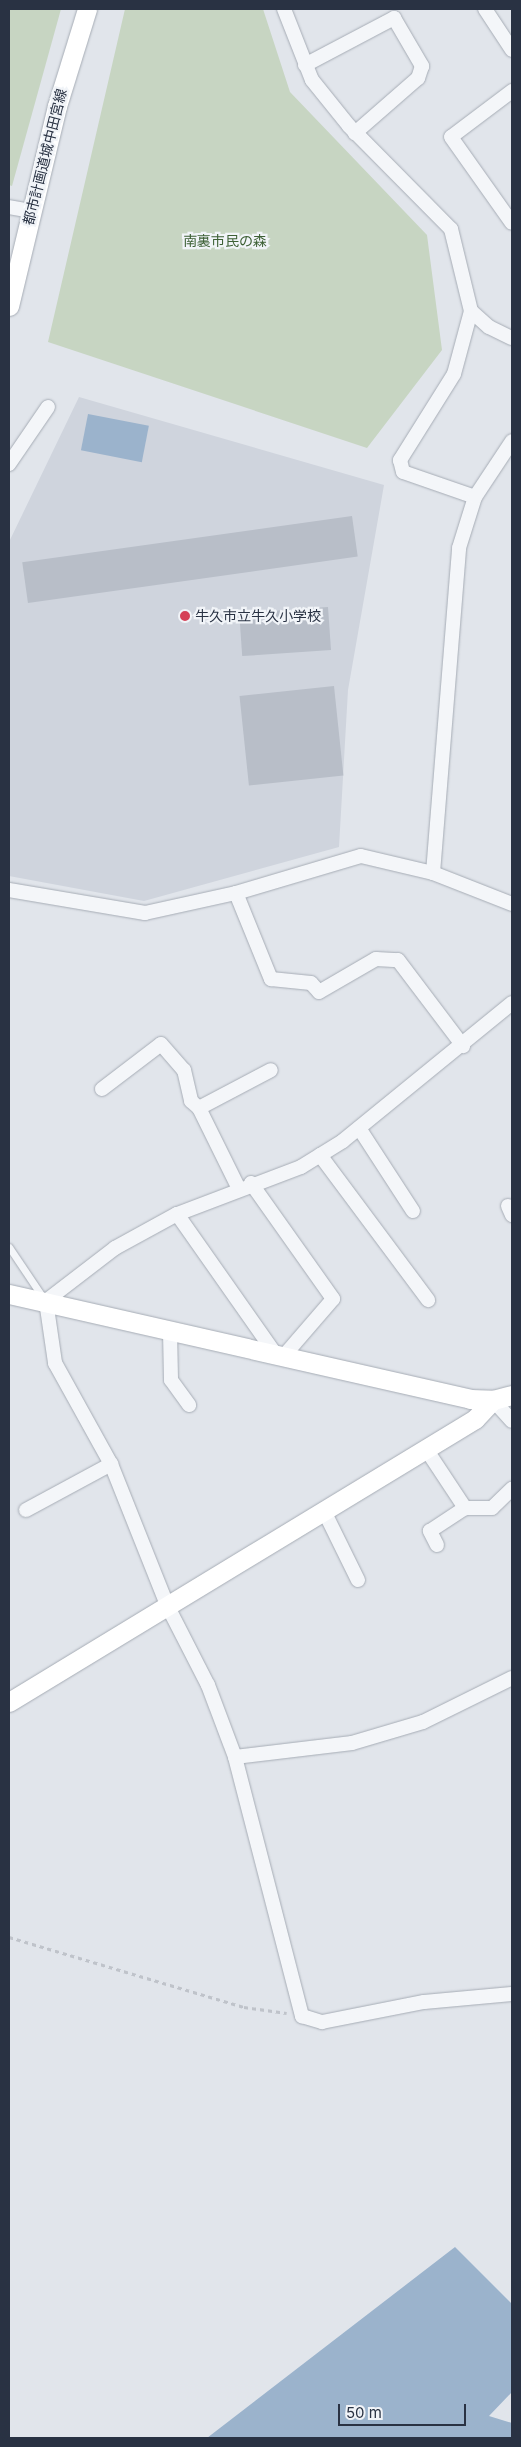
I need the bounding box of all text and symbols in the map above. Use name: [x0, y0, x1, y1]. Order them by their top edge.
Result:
street label: 都市計画道城中田宮線: [20, 87, 70, 227]
park label: 南裏市民の森: [183, 233, 267, 249]
place label: 牛久市立牛久小学校: [195, 608, 321, 624]
marker: 牛久市立牛久小学校: [179, 610, 191, 622]
scale bar: [341, 2394, 468, 2426]
text: 50 m: [346, 2403, 382, 2422]

